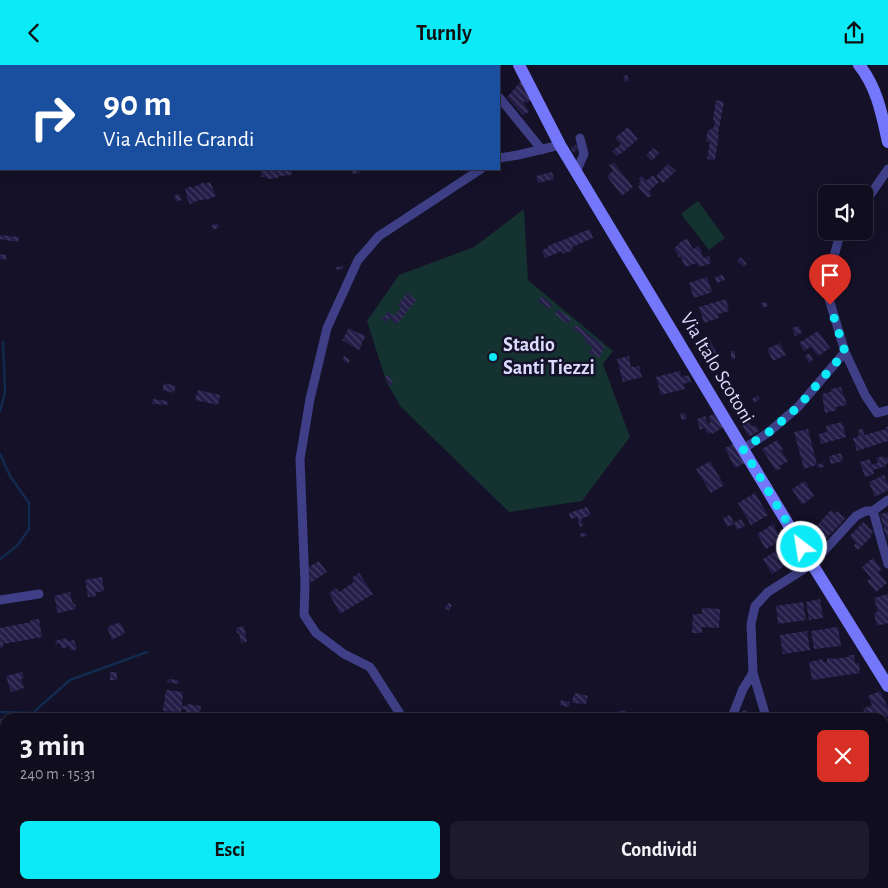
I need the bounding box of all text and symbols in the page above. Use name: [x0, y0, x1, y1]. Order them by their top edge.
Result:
icon: back: [20, 19, 48, 47]
icon: share: [840, 19, 868, 47]
text: Turnly: [416, 22, 472, 44]
icon: right: [20, 85, 85, 150]
text: 90 m: [103, 87, 172, 122]
text: Via Achille Grandi: [103, 128, 254, 150]
map controls: [818, 185, 873, 240]
button: sound: [818, 185, 873, 240]
pin: [809, 254, 851, 305]
icon: arrive: [816, 261, 844, 289]
street label: Via Italo Scotoni: [676, 309, 758, 427]
place label: Stadio Santi Tiezzi: [503, 335, 595, 378]
marker: Stadio Santi Tiezzi: [487, 351, 499, 363]
position arrow: [775, 520, 827, 572]
button: close: [817, 730, 869, 782]
text: 3 min: [20, 731, 85, 761]
text: 240 m · 15:31: [20, 766, 96, 782]
button: Esci: [20, 821, 440, 879]
button: Condividi: [450, 821, 869, 879]

